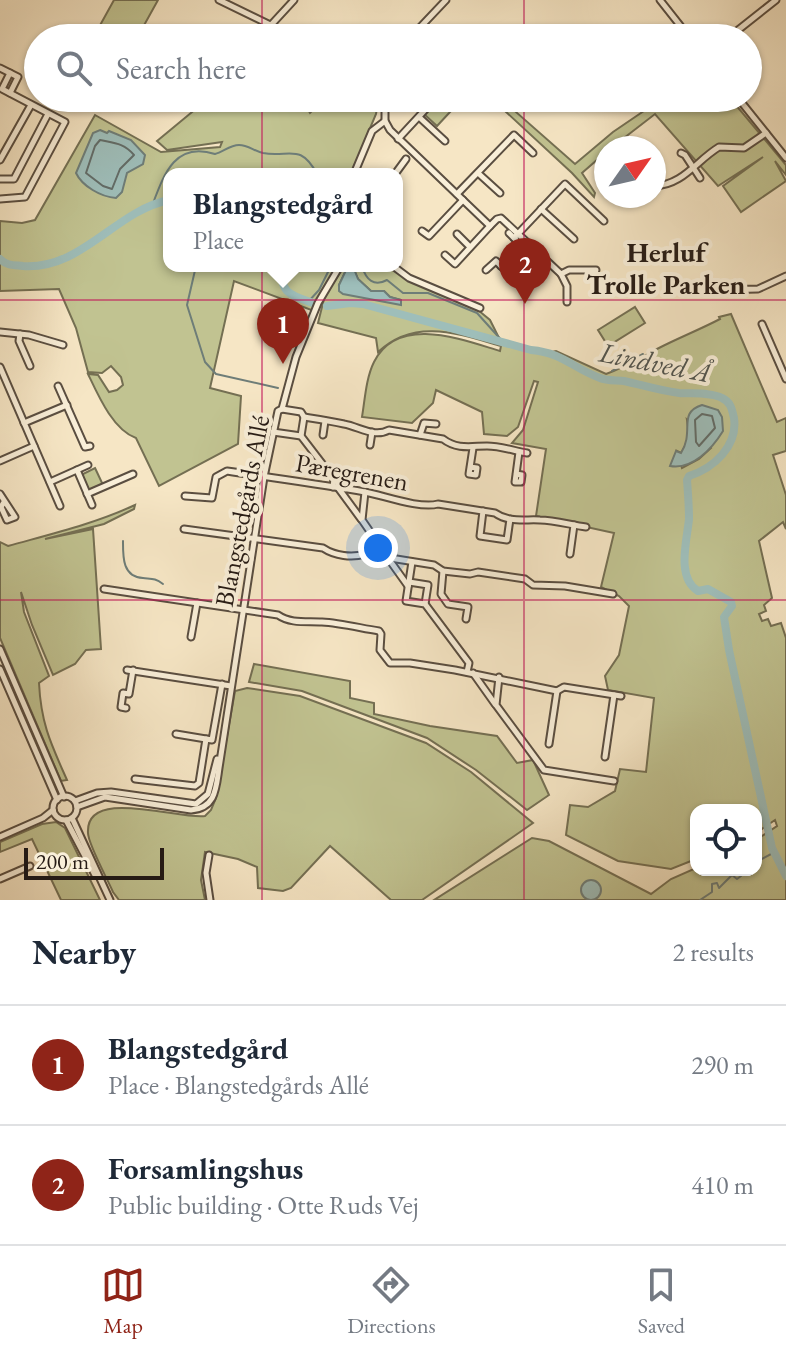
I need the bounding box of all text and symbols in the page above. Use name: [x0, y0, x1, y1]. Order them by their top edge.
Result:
search box: [24, 24, 762, 112]
icon: search: [52, 46, 96, 90]
text: Search here: [116, 49, 246, 88]
north arrow: [594, 136, 666, 208]
popup: [163, 168, 403, 272]
text: Blangstedgård: [193, 184, 373, 223]
text: Place: [193, 223, 244, 257]
district label: Herluf Trolle Parken: [587, 234, 746, 302]
pin: 2: [499, 238, 551, 304]
pin: 1: [257, 298, 309, 364]
water label: Lindved Å: [595, 333, 715, 391]
street label: Blangstedgårds Allé: [207, 412, 277, 610]
street label: Pæregrenen: [293, 445, 411, 499]
your location: [358, 528, 398, 568]
map controls: [690, 804, 762, 876]
button: locate: [690, 804, 762, 876]
scale bar: [24, 844, 164, 880]
text: 200 m: [36, 847, 89, 876]
text: Nearby: [32, 930, 136, 974]
text: 2 results: [673, 935, 754, 969]
text: Blangstedgård: [108, 1029, 288, 1068]
text: 1: [51, 1048, 65, 1082]
text: 290 m: [691, 1048, 754, 1082]
text: Place · Blangstedgårds Allé: [108, 1068, 369, 1102]
text: Forsamlingshus: [108, 1149, 303, 1188]
text: 2: [51, 1168, 65, 1202]
text: 410 m: [691, 1168, 754, 1202]
text: Public building · Otte Ruds Vej: [108, 1188, 419, 1222]
tab: Map: [101, 1263, 145, 1340]
tab: Directions: [347, 1263, 436, 1340]
tab: Saved: [638, 1263, 685, 1340]

